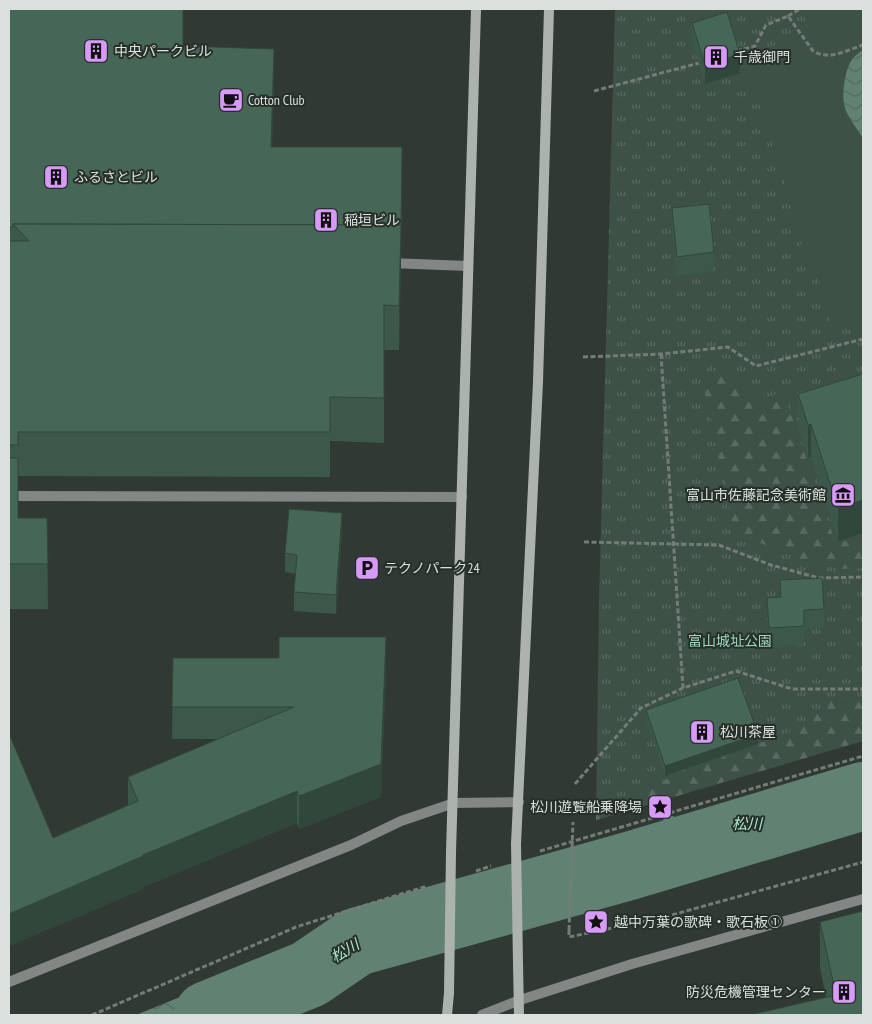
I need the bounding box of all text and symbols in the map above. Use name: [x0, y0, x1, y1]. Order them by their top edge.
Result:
building icon: 中央パークビル: [83, 38, 109, 64]
place label: 中央パークビル: [114, 42, 212, 60]
building icon: 千歳御門: [703, 44, 729, 70]
place label: 千歳御門: [734, 48, 790, 66]
cafe icon: Cotton Club: [218, 87, 244, 113]
place label: Cotton Club: [248, 91, 305, 109]
building icon: ふるさとビル: [43, 164, 69, 190]
place label: ふるさとビル: [74, 168, 158, 186]
building icon: 稲垣ビル: [313, 207, 339, 233]
place label: 稲垣ビル: [344, 211, 400, 229]
museum icon: 富山市佐藤記念美術館: [830, 482, 856, 508]
place label: 富山市佐藤記念美術館: [686, 486, 826, 504]
parking icon: テクノパーク24: [354, 555, 380, 581]
place label: テクノパーク24: [384, 559, 480, 577]
park label: 富山城址公園: [688, 632, 772, 650]
building icon: 松川茶屋: [689, 719, 715, 745]
place label: 松川茶屋: [720, 723, 776, 741]
place icon: 松川遊覧船乗降場: [647, 794, 673, 820]
place label: 松川遊覧船乗降場: [530, 798, 642, 816]
water label: 松川: [732, 814, 764, 833]
place icon: 越中万葉の歌碑・歌石板①: [583, 909, 609, 935]
place label: 越中万葉の歌碑・歌石板①: [614, 913, 782, 931]
water label: 松川: [327, 934, 364, 966]
building icon: 防災危機管理センター: [831, 979, 857, 1005]
place label: 防災危機管理センター: [686, 983, 826, 1001]

